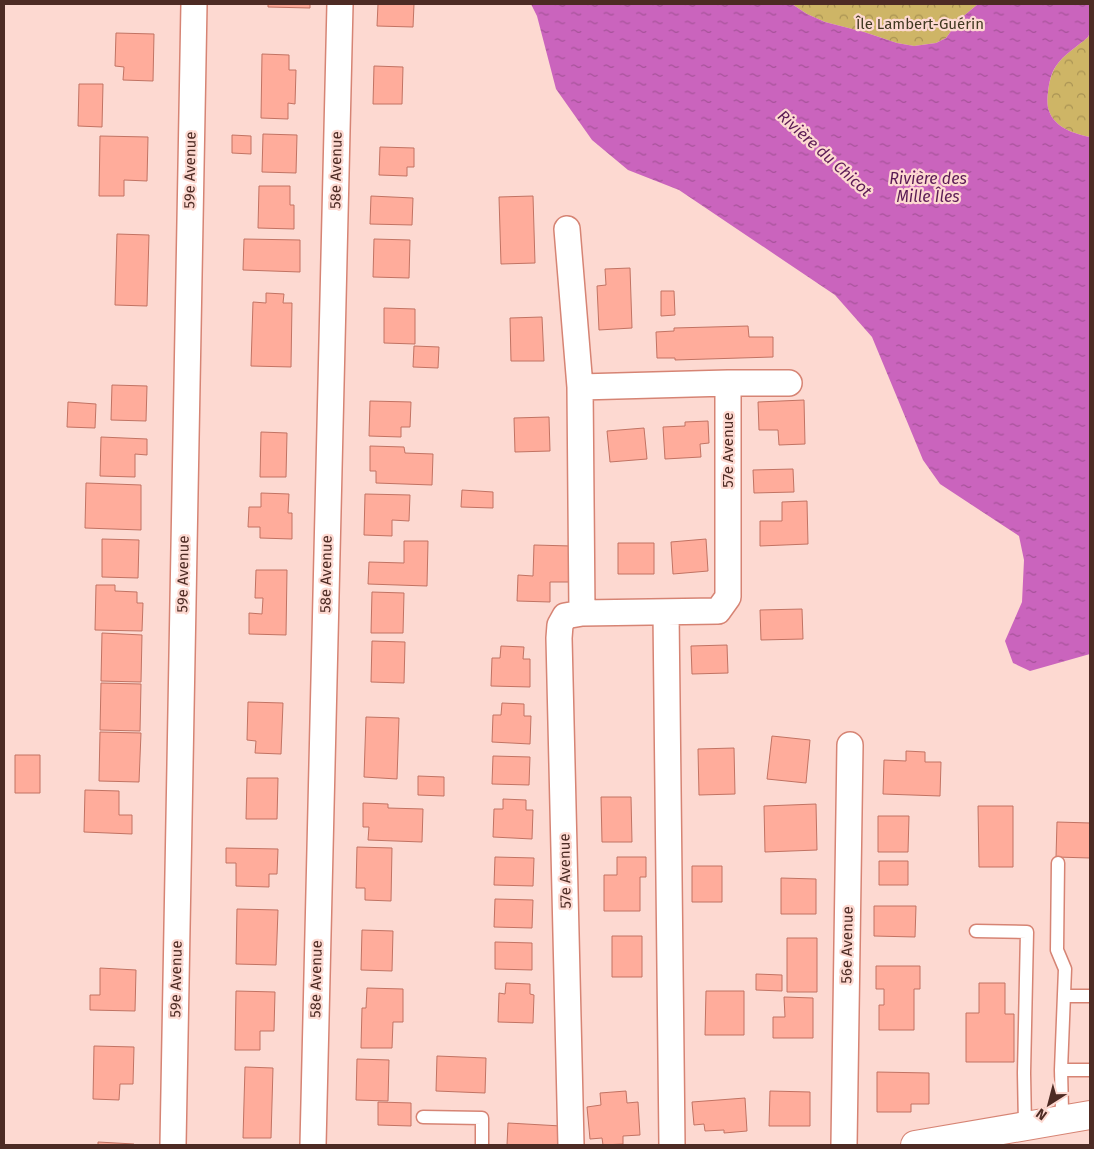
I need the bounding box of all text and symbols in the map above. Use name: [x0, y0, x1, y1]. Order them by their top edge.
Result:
park label: Île Lambert-Guérin: [855, 15, 984, 33]
water label: Rivière du Chicot: [774, 106, 876, 201]
street label: 59e Avenue: [180, 131, 200, 209]
street label: 58e Avenue: [326, 131, 346, 209]
water label: Rivière des Mille Îles: [889, 169, 967, 206]
street label: 57e Avenue: [719, 412, 737, 488]
street label: 59e Avenue: [173, 535, 193, 613]
street label: 58e Avenue: [316, 535, 336, 613]
street label: 57e Avenue: [555, 833, 575, 909]
street label: 56e Avenue: [837, 906, 857, 984]
street label: 59e Avenue: [166, 940, 186, 1018]
street label: 58e Avenue: [306, 940, 326, 1018]
north arrow: [1024, 1079, 1074, 1129]
text: N: [1033, 1105, 1050, 1124]

